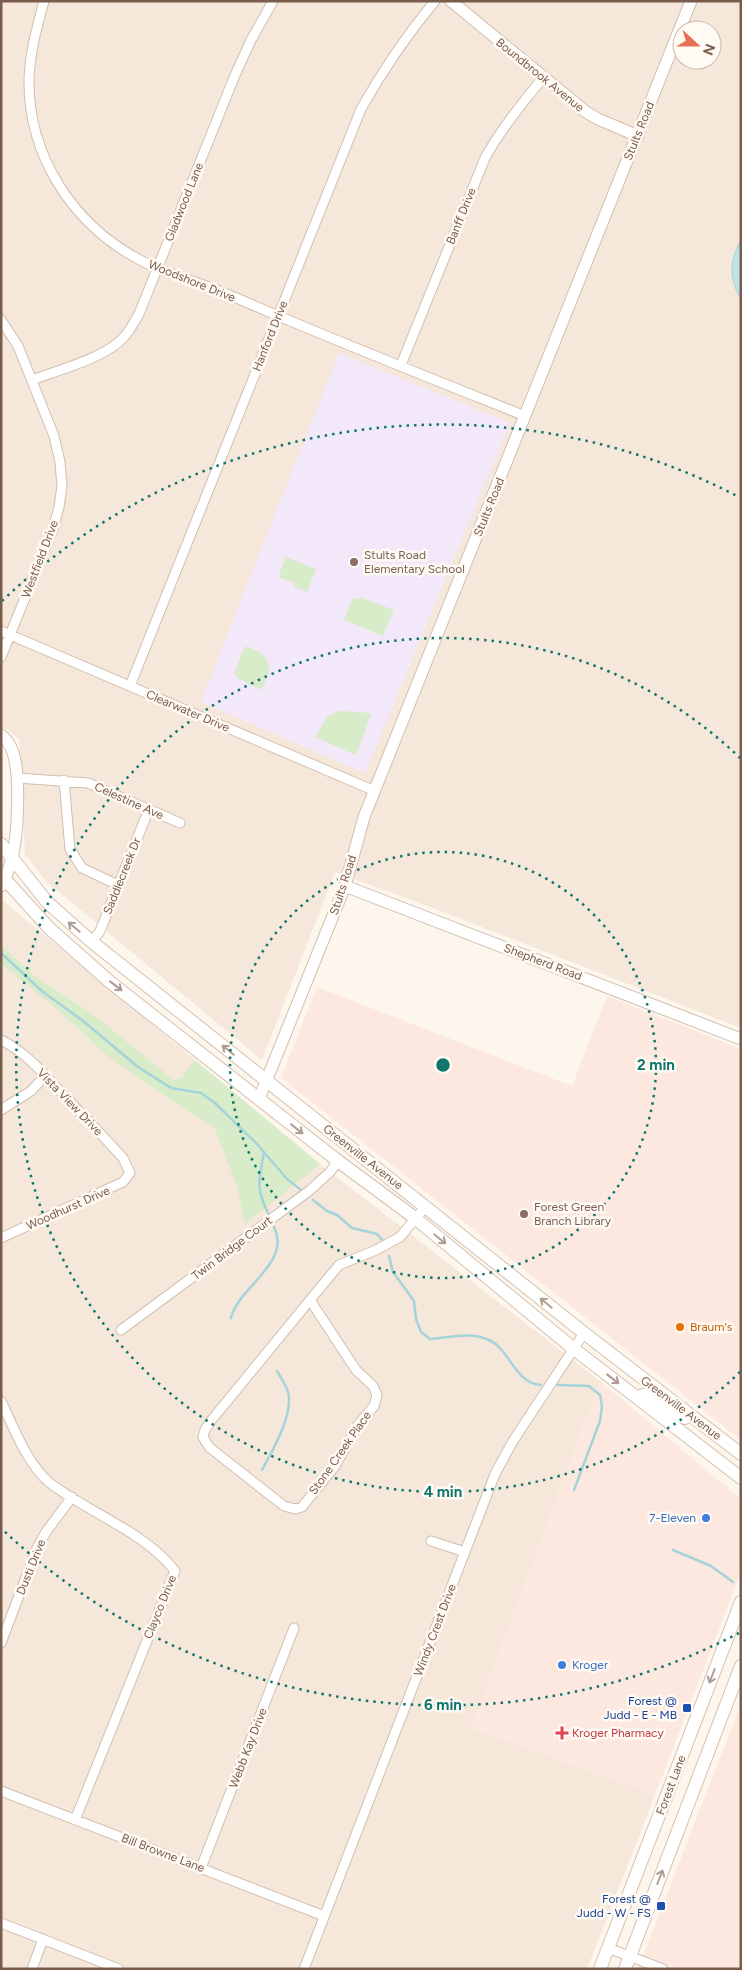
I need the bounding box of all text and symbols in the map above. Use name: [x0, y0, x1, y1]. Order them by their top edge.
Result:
north arrow: [672, 20, 722, 70]
street label: Boundbrook Avenue: [493, 35, 587, 115]
text: N: [699, 41, 719, 58]
street label: Stults Road: [621, 100, 657, 162]
street label: Gladwood Lane: [162, 160, 206, 243]
street label: Banff Drive: [443, 185, 479, 246]
street label: Woodshore Drive: [146, 257, 238, 305]
street label: Hanford Drive: [249, 298, 291, 373]
street label: Stults Road: [471, 476, 507, 538]
street label: Westfield Drive: [19, 518, 61, 600]
place label: Stults Road Elementary School: [364, 548, 465, 576]
marker: Stults Road Elementary School: [348, 556, 360, 568]
street label: Clearwater Drive: [144, 687, 232, 735]
street label: Celestine Ave: [92, 780, 166, 823]
street label: Saddlecreek Dr: [100, 836, 144, 916]
street label: Stults Road: [327, 853, 359, 917]
one-way arrow: [68, 921, 81, 932]
street label: Shepherd Road: [502, 941, 584, 983]
one-way arrow: [109, 980, 122, 991]
one-way arrow: [222, 1045, 235, 1056]
centre of rings: [434, 1056, 452, 1074]
text: 2 min: [637, 1056, 675, 1074]
street label: Vista View Drive: [34, 1066, 106, 1139]
street label: Greenville Avenue: [320, 1122, 406, 1193]
one-way arrow: [290, 1123, 303, 1134]
street label: Woodhurst Drive: [24, 1183, 112, 1233]
place label: Forest Green Branch Library: [534, 1200, 612, 1228]
marker: Forest Green Branch Library: [518, 1208, 530, 1220]
street label: Twin Bridge Court: [189, 1213, 275, 1283]
one-way arrow: [433, 1233, 446, 1244]
one-way arrow: [539, 1298, 552, 1309]
place label: Braum's: [690, 1320, 733, 1334]
marker: Braum's: [674, 1321, 686, 1333]
street label: Greenville Avenue: [638, 1373, 724, 1443]
one-way arrow: [606, 1374, 620, 1384]
street label: Stone Creek Place: [306, 1408, 374, 1497]
text: 4 min: [424, 1483, 462, 1501]
place label: 7-Eleven: [649, 1511, 696, 1525]
marker: 7-Eleven: [700, 1512, 712, 1524]
street label: Dusti Drive: [14, 1537, 49, 1597]
street label: Clayco Drive: [141, 1573, 179, 1641]
street label: Windy Crest Drive: [411, 1582, 459, 1678]
place label: Kroger: [572, 1658, 608, 1672]
marker: Kroger: [556, 1659, 568, 1671]
one-way arrow: [707, 1669, 716, 1684]
place label: Forest @ Judd - E - MB: [604, 1694, 677, 1722]
text: 6 min: [424, 1696, 462, 1714]
marker: Forest @ Judd - E - MB: [681, 1702, 693, 1714]
street label: Webb Kay Drive: [226, 1705, 270, 1790]
place label: Kroger Pharmacy: [572, 1726, 664, 1740]
marker: Kroger Pharmacy: [556, 1727, 568, 1739]
street label: Forest Lane: [653, 1753, 689, 1817]
street label: Bill Browne Lane: [120, 1831, 207, 1875]
one-way arrow: [656, 1870, 665, 1886]
place label: Forest @ Judd - W - FS: [577, 1892, 651, 1920]
marker: Forest @ Judd - W - FS: [655, 1900, 667, 1912]

